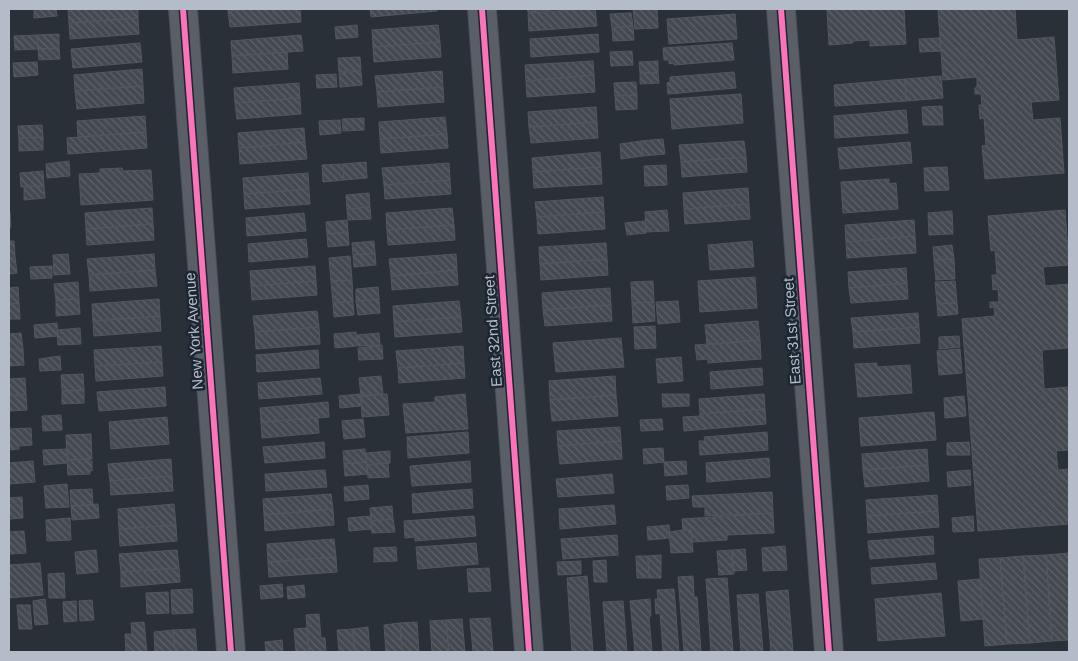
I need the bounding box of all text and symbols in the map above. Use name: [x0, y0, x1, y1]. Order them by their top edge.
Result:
street label: New York Avenue: [181, 272, 206, 390]
street label: East 32nd Street: [480, 274, 505, 387]
street label: East 31st Street: [779, 276, 804, 385]

